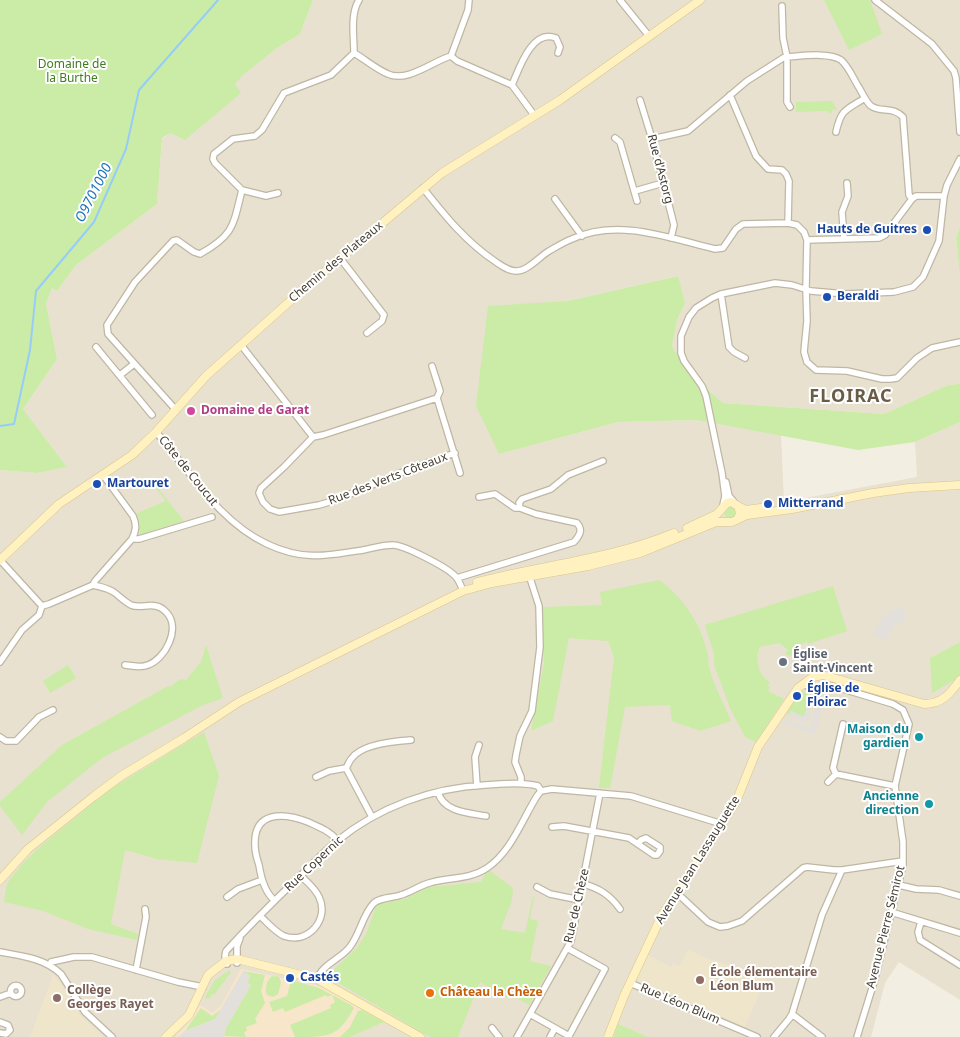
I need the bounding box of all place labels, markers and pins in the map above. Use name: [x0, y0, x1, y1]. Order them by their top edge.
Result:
place label: Hauts de Guitres: [817, 223, 917, 237]
marker: Hauts de Guitres: [921, 224, 933, 236]
place label: Beraldi: [837, 290, 879, 304]
marker: Beraldi: [821, 291, 833, 303]
place label: Domaine de Garat: [201, 404, 309, 418]
marker: Domaine de Garat: [185, 405, 197, 417]
place label: Martouret: [107, 477, 169, 491]
marker: Martouret: [91, 478, 103, 490]
place label: Mitterrand: [778, 497, 844, 511]
marker: Mitterrand: [762, 498, 774, 510]
place label: Église Saint-Vincent: [793, 648, 873, 676]
marker: Église Saint-Vincent: [777, 656, 789, 668]
place label: Église de Floirac: [807, 682, 860, 710]
marker: Église de Floirac: [791, 690, 803, 702]
place label: Maison du gardien: [847, 723, 909, 751]
marker: Maison du gardien: [913, 731, 925, 743]
place label: Ancienne direction: [863, 790, 919, 818]
marker: Ancienne direction: [923, 798, 935, 810]
place label: École élementaire Léon Blum: [710, 966, 817, 994]
place label: Castés: [300, 971, 339, 985]
marker: Castés: [284, 972, 296, 984]
marker: École élementaire Léon Blum: [694, 974, 706, 986]
place label: Collège Georges Rayet: [67, 984, 154, 1012]
place label: Château la Chèze: [440, 986, 543, 1000]
marker: Château la Chèze: [424, 987, 436, 999]
marker: Collège Georges Rayet: [51, 992, 63, 1004]

